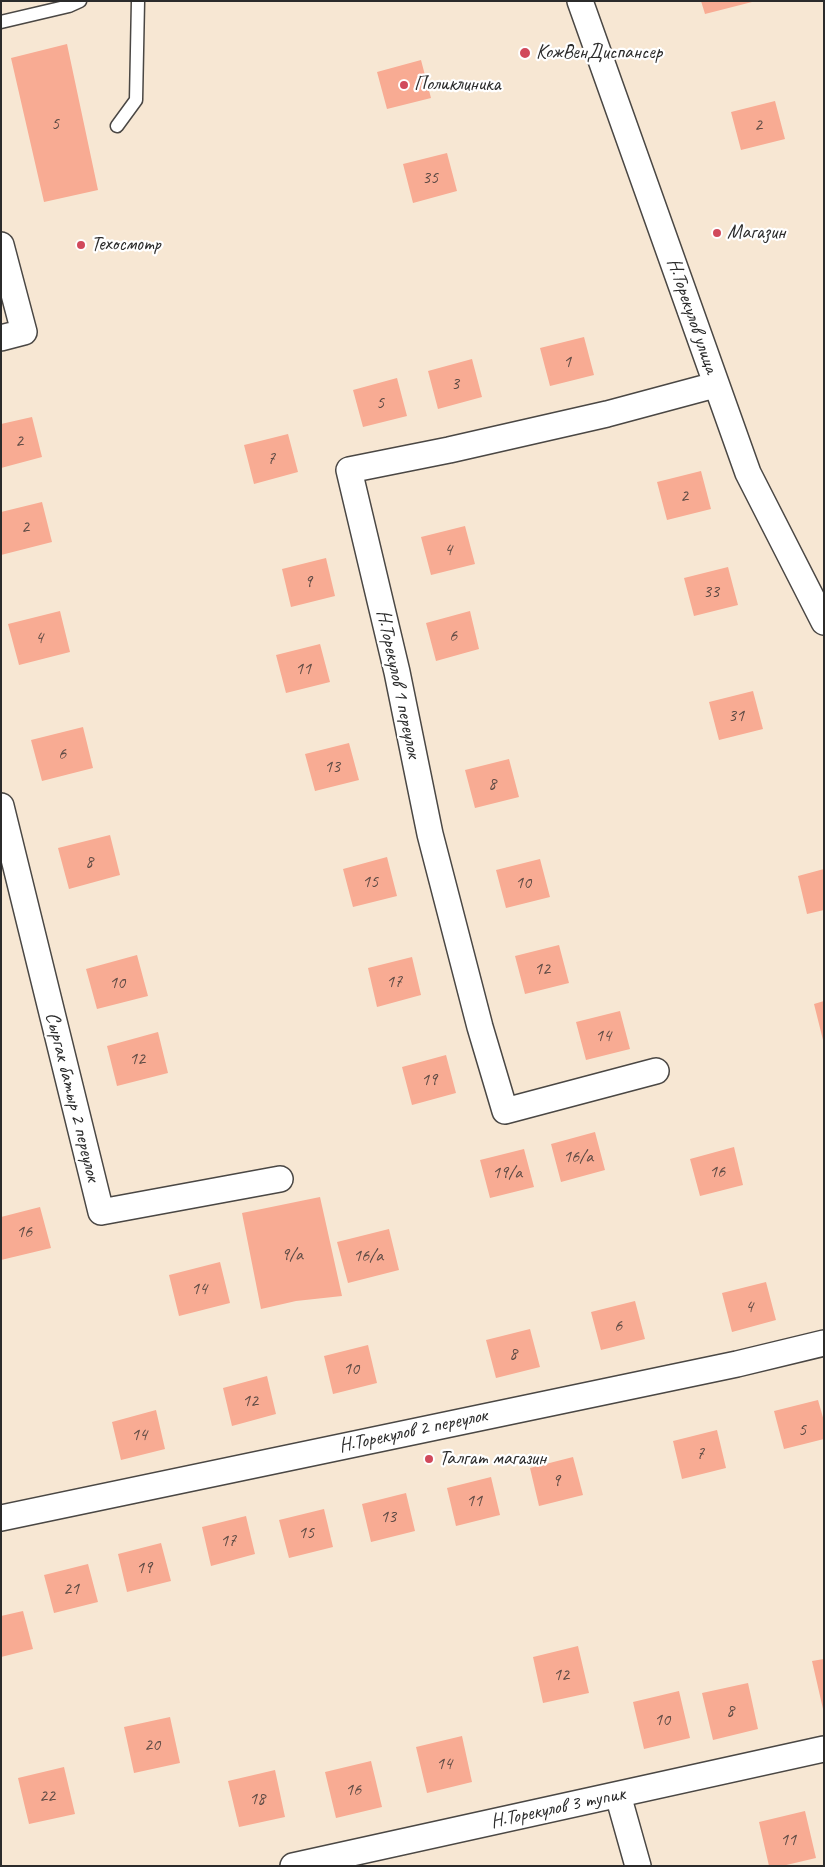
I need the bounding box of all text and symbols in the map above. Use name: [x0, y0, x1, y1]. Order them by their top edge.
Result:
place label: КожВенДиспансер: [536, 41, 662, 65]
marker: КожВенДиспансер: [518, 46, 532, 60]
place label: Поликлиника: [414, 73, 500, 97]
marker: Поликлиника: [398, 79, 410, 91]
house number: 5: [51, 113, 59, 135]
house number: 2: [754, 114, 762, 136]
house number: 35: [422, 167, 438, 189]
place label: Магазин: [727, 221, 785, 245]
marker: Магазин: [711, 227, 723, 239]
place label: Техосмотр: [91, 233, 161, 257]
marker: Техосмотр: [75, 239, 87, 251]
street label: Н.Торекулов улица: [661, 255, 723, 377]
house number: 1: [563, 351, 571, 373]
house number: 3: [451, 373, 459, 395]
house number: 5: [376, 392, 384, 414]
house number: 2: [15, 430, 23, 452]
house number: 7: [267, 448, 275, 470]
house number: 2: [680, 485, 688, 507]
house number: 2: [21, 516, 29, 538]
house number: 4: [444, 539, 452, 561]
house number: 9: [304, 571, 312, 593]
house number: 33: [703, 581, 719, 603]
street label: Н.Торекулов 1 переулок: [371, 608, 425, 760]
house number: 6: [449, 625, 457, 647]
house number: 4: [35, 627, 43, 649]
house number: 11: [295, 658, 311, 680]
house number: 31: [728, 705, 744, 727]
house number: 6: [58, 743, 66, 765]
house number: 13: [324, 756, 340, 778]
house number: 8: [488, 773, 496, 795]
house number: 8: [85, 851, 93, 873]
house number: 15: [362, 871, 378, 893]
house number: 10: [515, 872, 531, 894]
house number: 12: [534, 958, 550, 980]
house number: 17: [386, 971, 402, 993]
house number: 10: [109, 972, 125, 994]
street label: Сыргак батыр 2 переулок: [39, 1010, 105, 1184]
house number: 14: [595, 1025, 611, 1047]
house number: 12: [129, 1048, 145, 1070]
house number: 19: [421, 1069, 437, 1091]
house number: 16/а: [563, 1146, 593, 1168]
house number: 16: [709, 1161, 725, 1183]
house number: 19/а: [492, 1162, 522, 1184]
house number: 16: [16, 1221, 32, 1243]
house number: 9/а: [281, 1244, 303, 1266]
house number: 16/а: [353, 1245, 383, 1267]
house number: 14: [191, 1278, 207, 1300]
house number: 4: [745, 1296, 753, 1318]
house number: 6: [614, 1315, 622, 1337]
house number: 8: [509, 1343, 517, 1365]
house number: 10: [343, 1358, 359, 1380]
house number: 12: [242, 1390, 258, 1412]
street label: Н.Торекулов 2 переулок: [337, 1404, 489, 1458]
house number: 5: [798, 1419, 806, 1441]
house number: 14: [131, 1424, 147, 1446]
house number: 7: [696, 1443, 704, 1465]
place label: Талгат магазин: [439, 1447, 546, 1471]
marker: Талгат магазин: [423, 1453, 435, 1465]
house number: 9: [552, 1470, 560, 1492]
house number: 11: [466, 1490, 482, 1512]
house number: 13: [380, 1506, 396, 1528]
house number: 15: [298, 1522, 314, 1544]
house number: 17: [220, 1530, 236, 1552]
house number: 19: [136, 1557, 152, 1579]
house number: 21: [63, 1578, 79, 1600]
house number: 12: [553, 1664, 569, 1686]
house number: 8: [726, 1700, 734, 1722]
house number: 10: [654, 1709, 670, 1731]
house number: 20: [144, 1734, 160, 1756]
house number: 14: [436, 1753, 452, 1775]
house number: 16: [345, 1779, 361, 1801]
street label: Н.Торекулов 3 тупик: [488, 1782, 628, 1834]
house number: 22: [39, 1785, 55, 1807]
house number: 18: [249, 1788, 265, 1810]
house number: 11: [780, 1829, 796, 1851]

